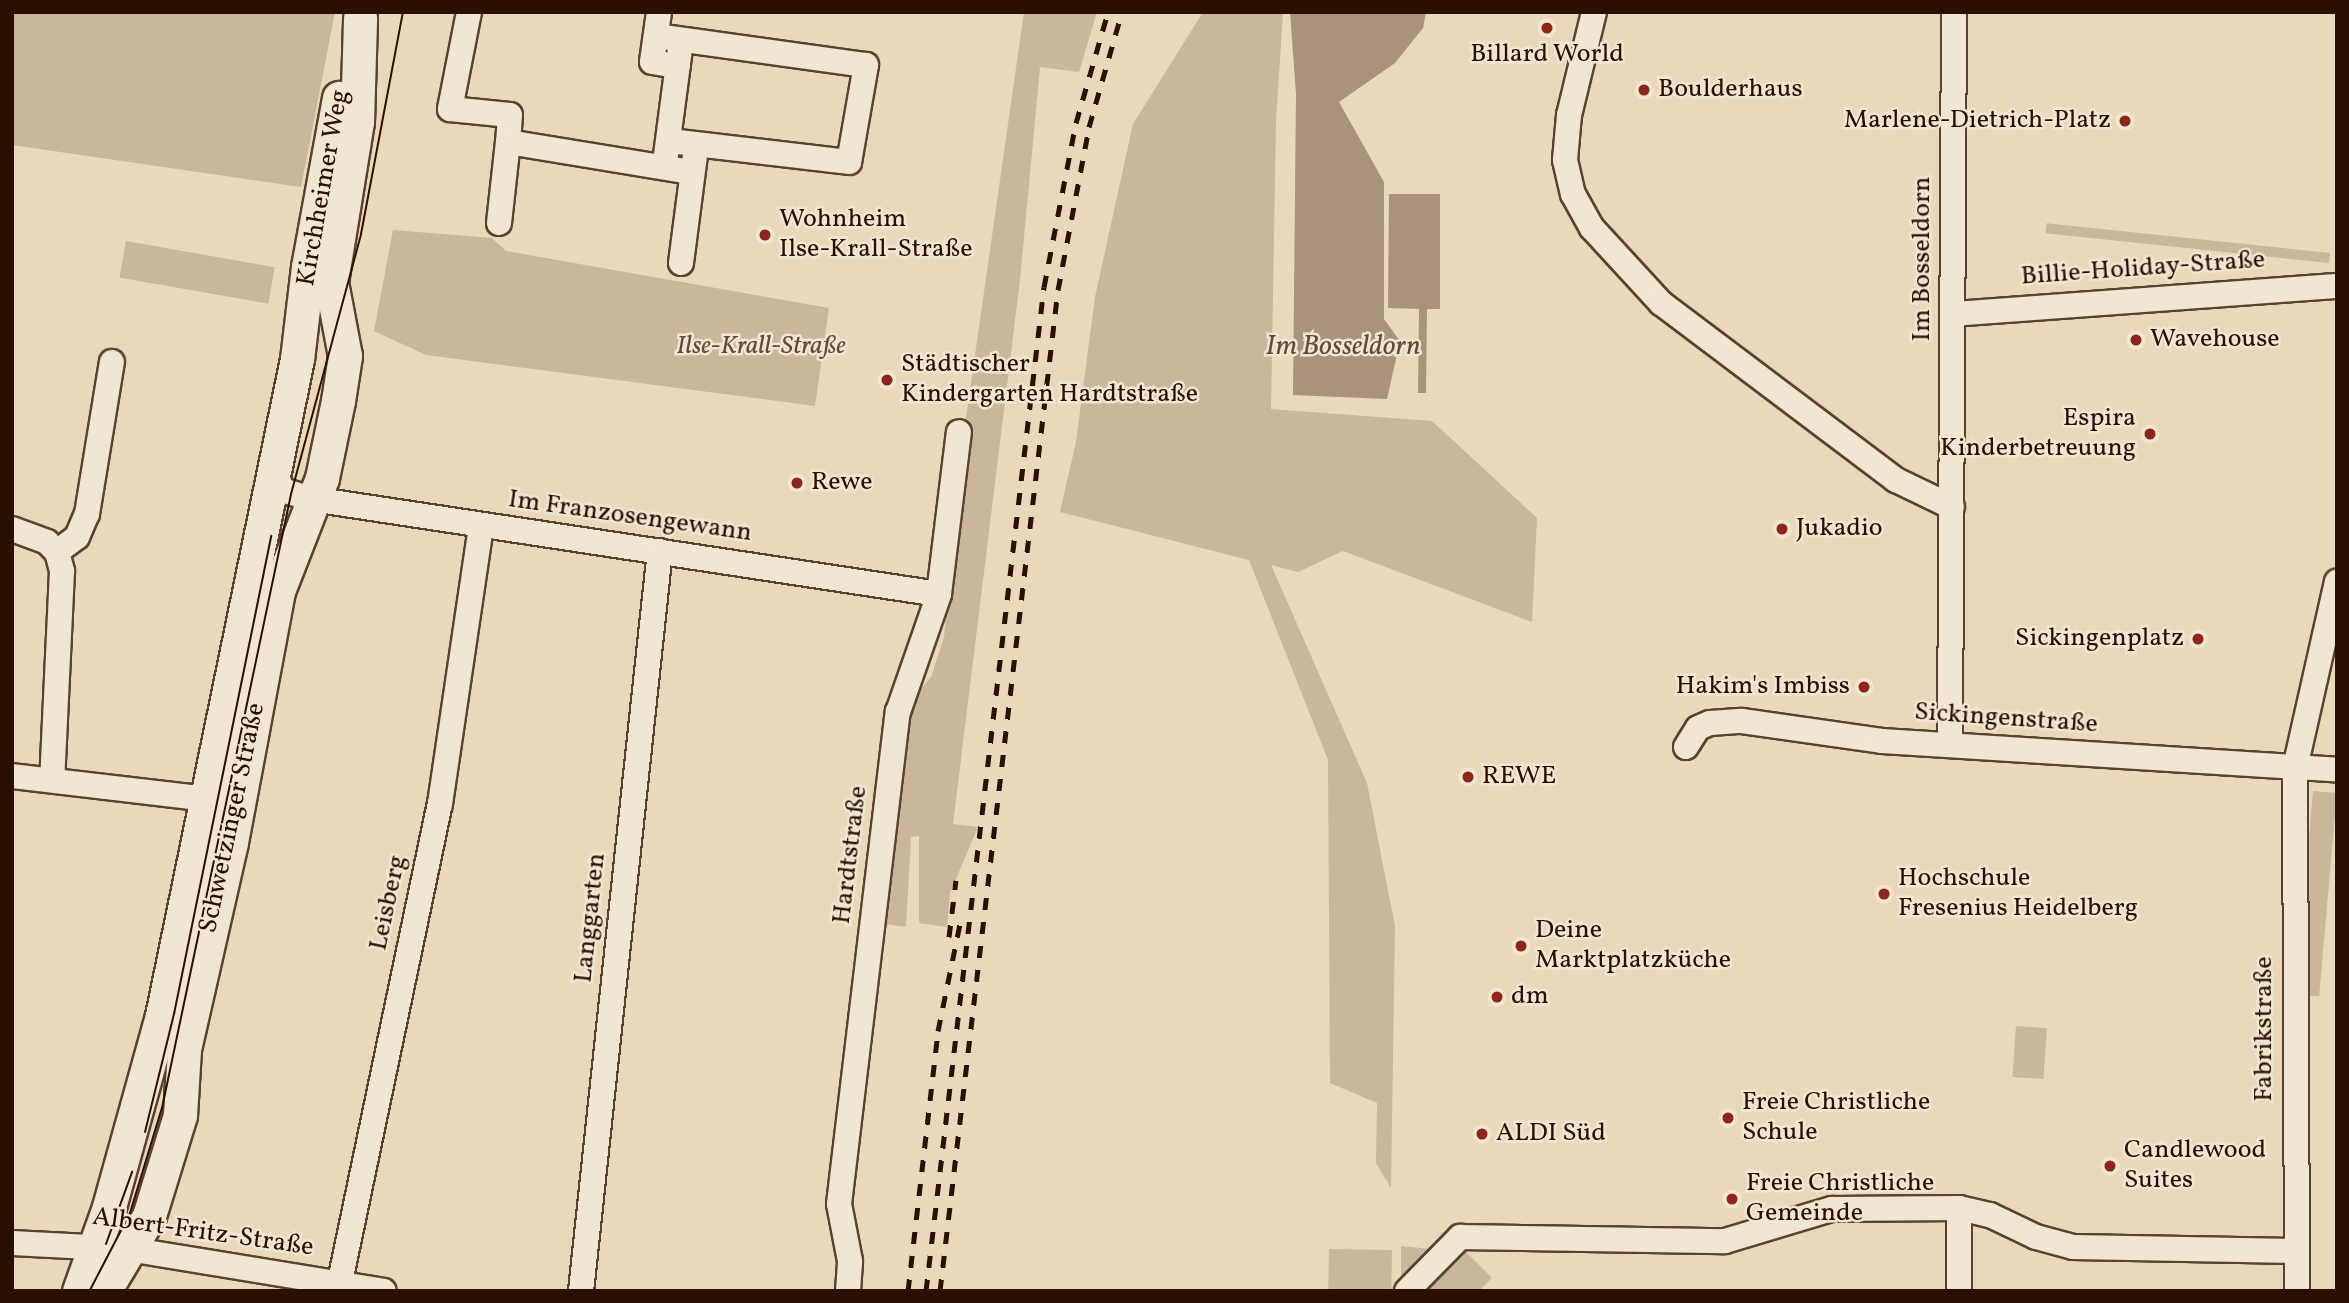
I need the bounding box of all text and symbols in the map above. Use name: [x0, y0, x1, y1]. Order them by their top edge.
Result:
marker: Billard World: [1539, 20, 1555, 36]
place label: Billard World: [1470, 39, 1624, 71]
place label: Boulderhaus: [1658, 74, 1803, 106]
marker: Boulderhaus: [1636, 82, 1652, 98]
street label: Kirchheimer Weg: [291, 87, 357, 289]
place label: Marlene-Dietrich-Platz: [1844, 105, 2111, 137]
marker: Marlene-Dietrich-Platz: [2117, 113, 2133, 129]
street label: Im Bosseldorn: [1907, 177, 1939, 341]
place label: Wohnheim Ilse-Krall-Straße: [779, 204, 973, 266]
marker: Wohnheim Ilse-Krall-Straße: [757, 227, 773, 243]
street label: Billie-Holiday-Straße: [2020, 245, 2266, 293]
place label: Wavehouse: [2150, 324, 2280, 356]
water label: Im Bosseldorn: [1266, 330, 1420, 364]
park label: Ilse-Krall-Straße: [676, 331, 846, 363]
marker: Wavehouse: [2128, 332, 2144, 348]
place label: Städtischer Kindergarten Hardtstraße: [901, 349, 1198, 410]
marker: Städtischer Kindergarten Hardtstraße: [879, 372, 895, 388]
place label: Espira Kinderbetreuung: [1940, 403, 2136, 464]
marker: Espira Kinderbetreuung: [2142, 426, 2158, 442]
place label: Rewe: [811, 467, 873, 499]
marker: Rewe: [789, 475, 805, 491]
street label: Im Franzosengewann: [506, 484, 754, 550]
place label: Jukadio: [1796, 513, 1883, 545]
marker: Jukadio: [1774, 521, 1790, 537]
place label: Sickingenplatz: [2015, 623, 2184, 655]
marker: Sickingenplatz: [2190, 631, 2206, 647]
place label: Hakim's Imbiss: [1676, 671, 1850, 703]
marker: Hakim's Imbiss: [1856, 679, 1872, 695]
street label: Sickingenstraße: [1913, 697, 2099, 741]
street label: Schwetzinger Straße: [193, 700, 273, 936]
place label: REWE: [1482, 761, 1556, 793]
marker: REWE: [1460, 769, 1476, 785]
street label: Hardtstraße: [827, 784, 875, 926]
street label: Langgarten: [569, 852, 613, 984]
street label: Leisberg: [364, 853, 414, 953]
place label: Hochschule Fresenius Heidelberg: [1898, 863, 2138, 924]
marker: Hochschule Fresenius Heidelberg: [1876, 886, 1892, 902]
place label: Deine Marktplatzküche: [1535, 915, 1731, 976]
marker: Deine Marktplatzküche: [1513, 938, 1529, 954]
street label: Fabrikstraße: [2249, 956, 2281, 1102]
place label: dm: [1511, 981, 1549, 1013]
marker: dm: [1489, 989, 1505, 1005]
place label: Freie Christliche Schule: [1742, 1087, 1930, 1148]
marker: Freie Christliche Schule: [1720, 1110, 1736, 1126]
place label: ALDI Süd: [1496, 1118, 1606, 1150]
marker: ALDI Süd: [1474, 1126, 1490, 1142]
place label: Candlewood Suites: [2124, 1135, 2266, 1196]
marker: Candlewood Suites: [2102, 1158, 2118, 1174]
place label: Freie Christliche Gemeinde: [1746, 1168, 1934, 1230]
marker: Freie Christliche Gemeinde: [1724, 1191, 1740, 1207]
street label: Albert-Fritz-Straße: [90, 1202, 316, 1264]

